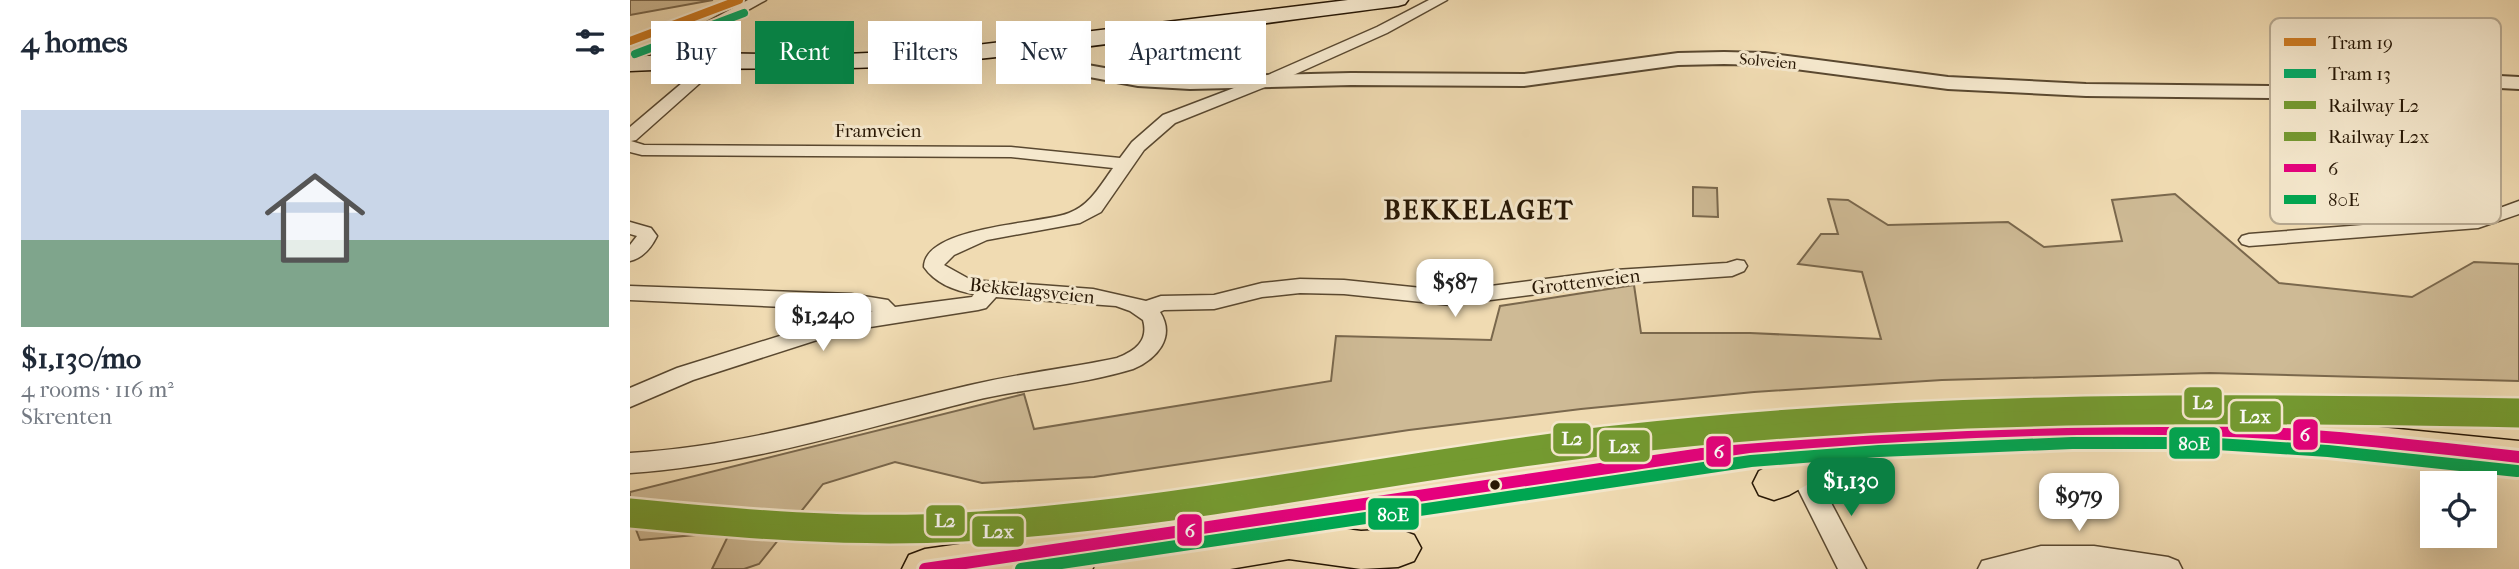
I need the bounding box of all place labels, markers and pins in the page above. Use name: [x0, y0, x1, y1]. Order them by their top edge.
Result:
pin: $587: [1414, 260, 1496, 319]
pin: $1,240: [766, 294, 880, 353]
pin: $1,130: [1794, 458, 1908, 518]
pin: $979: [2038, 474, 2120, 533]
unlabelled marker: [1488, 478, 1502, 492]

